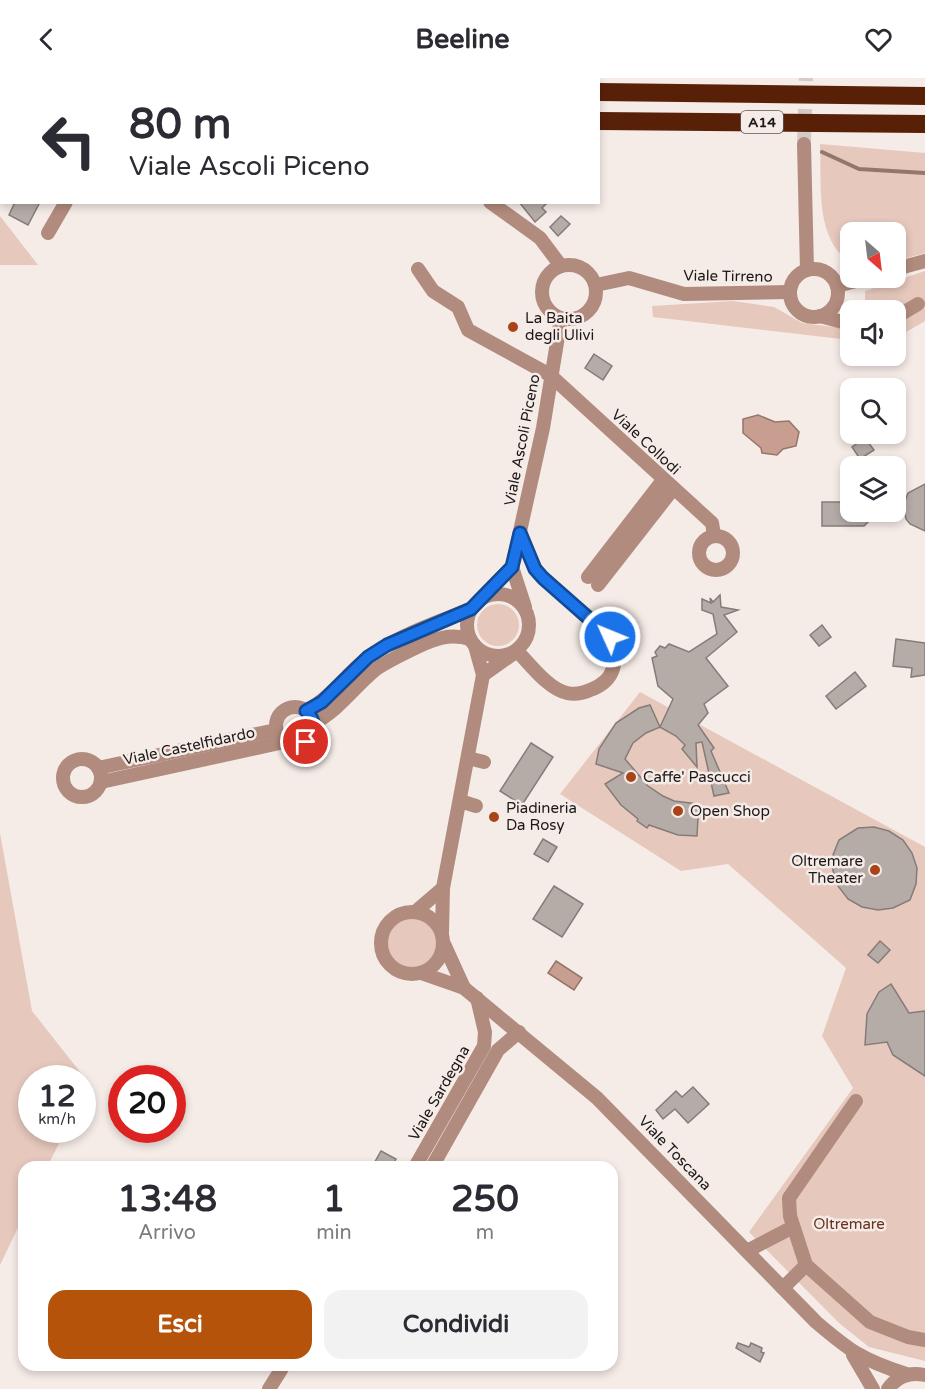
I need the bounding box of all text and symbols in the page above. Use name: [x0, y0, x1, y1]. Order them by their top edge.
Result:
icon: back: [30, 23, 63, 56]
text: Beeline: [415, 23, 510, 56]
icon: heart: [862, 23, 895, 56]
text: 80 m: [129, 99, 231, 150]
icon: left: [30, 102, 108, 180]
road number: A14: [741, 111, 783, 133]
text: Viale Ascoli Piceno: [129, 150, 370, 183]
north arrow: [840, 222, 906, 288]
map controls: [840, 222, 906, 522]
street label: Viale Tirreno: [683, 266, 773, 286]
button: sound: [840, 300, 906, 366]
place label: La Baita degli Ulivi: [525, 309, 594, 344]
marker: La Baita degli Ulivi: [506, 320, 520, 334]
street label: Viale Ascoli Piceno: [500, 373, 544, 507]
button: search: [840, 378, 906, 444]
street label: Viale Collodi: [608, 406, 684, 478]
button: layers: [840, 456, 906, 522]
position arrow: [578, 605, 642, 669]
pin: [280, 716, 331, 767]
street label: Viale Castelfidardo: [122, 723, 256, 769]
icon: arrive: [289, 725, 322, 758]
place label: Caffe' Pascucci: [643, 768, 751, 786]
marker: Caffe' Pascucci: [624, 770, 638, 784]
place label: Piadineria Da Rosy: [506, 799, 577, 834]
place label: Open Shop: [690, 802, 770, 820]
marker: Open Shop: [671, 804, 685, 818]
marker: Piadineria Da Rosy: [487, 810, 501, 824]
place label: Oltremare Theater: [791, 852, 863, 887]
marker: Oltremare Theater: [868, 863, 882, 877]
street label: Viale Sardegna: [405, 1042, 473, 1144]
speed limit sign: 20: [108, 1065, 186, 1143]
text: 12: [38, 1078, 76, 1115]
text: km/h: [38, 1110, 76, 1128]
street label: Viale Toscana: [635, 1112, 715, 1194]
text: 13:48: [117, 1178, 217, 1221]
text: 1: [323, 1178, 345, 1221]
text: 250: [451, 1178, 519, 1221]
park label: Oltremare: [813, 1215, 885, 1233]
text: Arrivo: [138, 1221, 196, 1245]
text: min: [316, 1221, 352, 1245]
text: m: [476, 1221, 494, 1245]
button: Esci: [48, 1290, 312, 1359]
button: Condividi: [324, 1290, 588, 1359]

